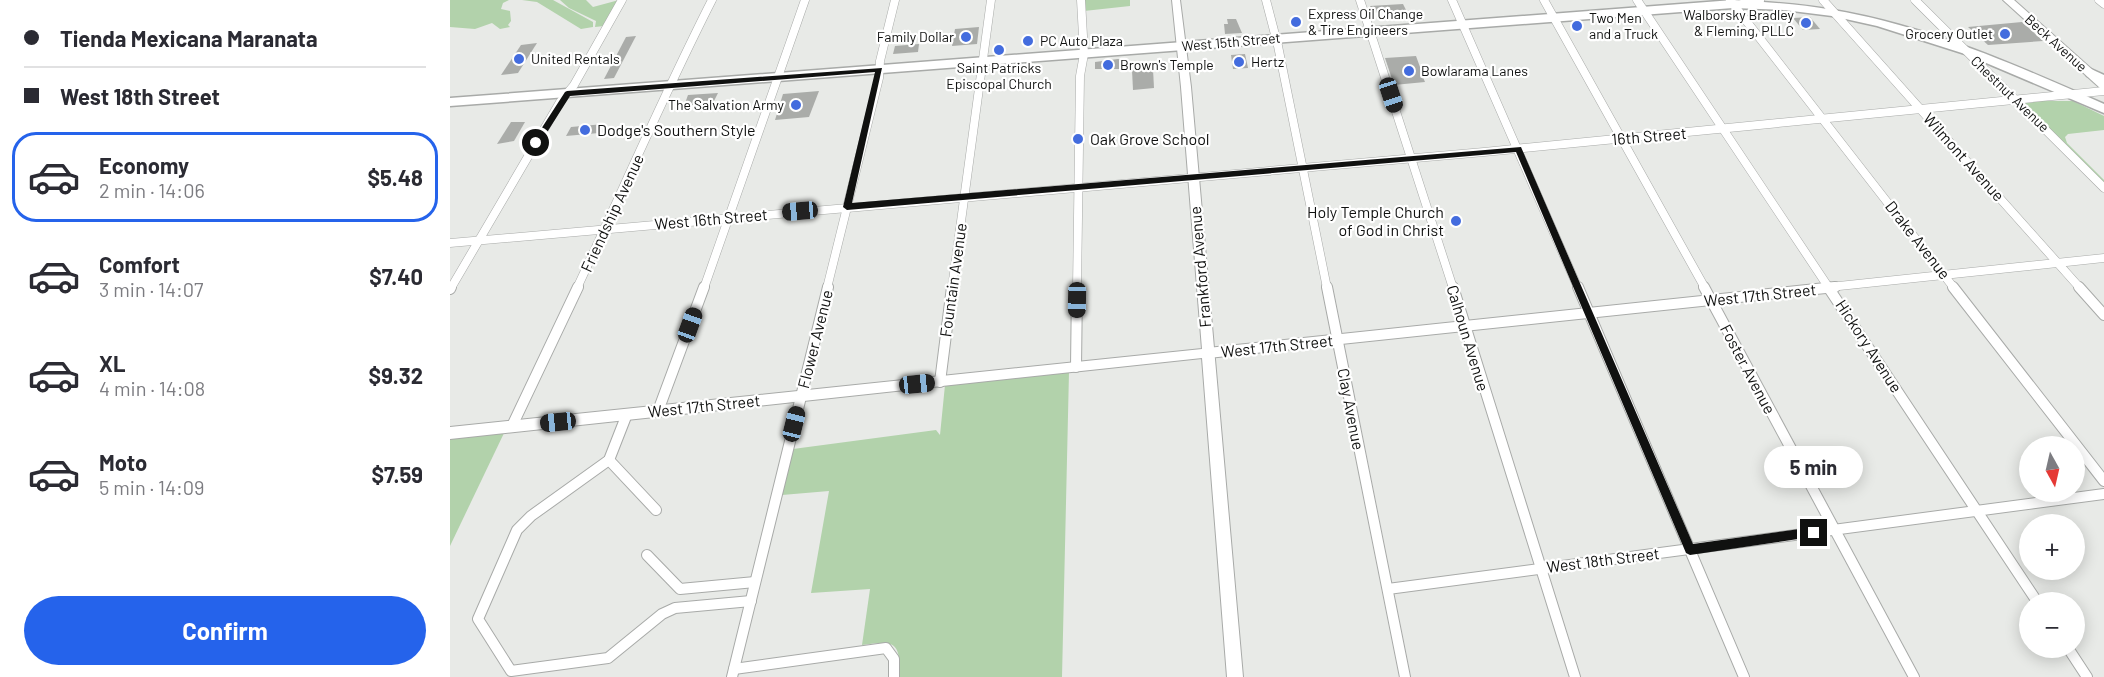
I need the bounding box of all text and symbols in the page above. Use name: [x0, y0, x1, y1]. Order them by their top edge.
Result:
place label: Express Oil Change & Tire Engineers: [1308, 5, 1423, 38]
place label: Walborsky Bradley & Fleming, PLLC: [1683, 6, 1795, 39]
place label: Two Men and a Truck: [1589, 9, 1658, 42]
street label: Beck Avenue: [2022, 10, 2091, 75]
marker: Express Oil Change & Tire Engineers: [1289, 15, 1303, 29]
marker: Walborsky Bradley & Fleming, PLLC: [1799, 16, 1813, 30]
marker: Two Men and a Truck: [1570, 19, 1584, 33]
text: Tienda Mexicana Maranata: [60, 25, 318, 51]
place label: Grocery Outlet: [1905, 25, 1993, 42]
marker: Grocery Outlet: [1998, 27, 2012, 41]
place label: Family Dollar: [877, 28, 954, 45]
street label: West 15th Street: [1181, 29, 1281, 54]
marker: Family Dollar: [959, 30, 973, 44]
place label: PC Auto Plaza: [1040, 32, 1123, 49]
marker: PC Auto Plaza: [1021, 34, 1035, 48]
marker: Saint Patricks Episcopal Church: [992, 43, 1006, 57]
place label: United Rentals: [531, 50, 620, 67]
marker: United Rentals: [512, 52, 526, 66]
street label: Chestnut Avenue: [1968, 52, 2053, 135]
place label: Hertz: [1251, 53, 1284, 70]
marker: Hertz: [1232, 55, 1246, 69]
place label: Brown's Temple: [1120, 56, 1214, 73]
marker: Brown's Temple: [1101, 58, 1115, 72]
place label: Saint Patricks Episcopal Church: [946, 59, 1052, 92]
place label: Bowlarama Lanes: [1421, 62, 1528, 79]
marker: Bowlarama Lanes: [1402, 64, 1416, 78]
car: [1377, 75, 1405, 115]
text: West 18th Street: [60, 83, 220, 109]
place label: The Salvation Army: [668, 96, 785, 113]
marker: The Salvation Army: [789, 98, 803, 112]
street label: Wilmont Avenue: [1920, 109, 2009, 205]
place label: Dodge's Southern Style: [597, 120, 756, 139]
marker: Dodge's Southern Style: [578, 123, 592, 137]
street label: 16th Street: [1611, 123, 1687, 148]
route start: [522, 129, 549, 156]
place label: Oak Grove School: [1090, 129, 1210, 148]
marker: Oak Grove School: [1071, 132, 1085, 146]
icon: car: [27, 150, 81, 204]
street label: Friendship Avenue: [576, 151, 647, 275]
text: Economy: [99, 152, 189, 178]
text: $5.48: [367, 164, 423, 190]
text: 2 min · 14:06: [99, 178, 205, 202]
street label: Drake Avenue: [1882, 197, 1955, 283]
car: [781, 200, 819, 222]
place label: Holy Temple Church of God in Christ: [1307, 202, 1444, 239]
street label: West 16th Street: [654, 204, 768, 233]
street label: Frankford Avenue: [1185, 206, 1214, 328]
marker: Holy Temple Church of God in Christ: [1449, 214, 1463, 228]
street label: Fountain Avenue: [935, 222, 970, 338]
icon: car: [27, 249, 81, 303]
text: Comfort: [99, 251, 180, 277]
text: $7.40: [369, 263, 423, 289]
text: 3 min · 14:07: [99, 277, 203, 301]
street label: West 17th Street: [1703, 279, 1817, 310]
car: [1068, 282, 1086, 318]
street label: Calhoun Avenue: [1443, 283, 1494, 393]
street label: Flower Avenue: [793, 288, 836, 390]
street label: Hickory Avenue: [1832, 296, 1907, 396]
car: [675, 305, 705, 345]
street label: Foster Avenue: [1717, 321, 1780, 417]
street label: West 17th Street: [1220, 330, 1334, 361]
icon: car: [27, 348, 81, 402]
text: XL: [99, 350, 125, 376]
text: $9.32: [369, 362, 423, 388]
street label: Clay Avenue: [1334, 366, 1369, 451]
car: [898, 373, 936, 395]
text: 4 min · 14:08: [99, 376, 205, 400]
street label: West 17th Street: [647, 390, 761, 421]
car: [781, 404, 807, 444]
car: [539, 411, 577, 433]
north arrow: [2019, 436, 2085, 502]
map controls: [2019, 436, 2085, 658]
callout: 5 min: [1764, 446, 1864, 488]
icon: car: [27, 447, 81, 501]
text: Moto: [99, 449, 147, 475]
text: 5 min: [1790, 455, 1837, 479]
text: $7.59: [371, 461, 423, 487]
text: 5 min · 14:09: [99, 475, 204, 499]
button: +: [2019, 514, 2085, 580]
route end: [1800, 519, 1827, 546]
street label: West 18th Street: [1545, 543, 1660, 576]
button: −: [2019, 592, 2085, 658]
button: Confirm: [24, 596, 426, 665]

